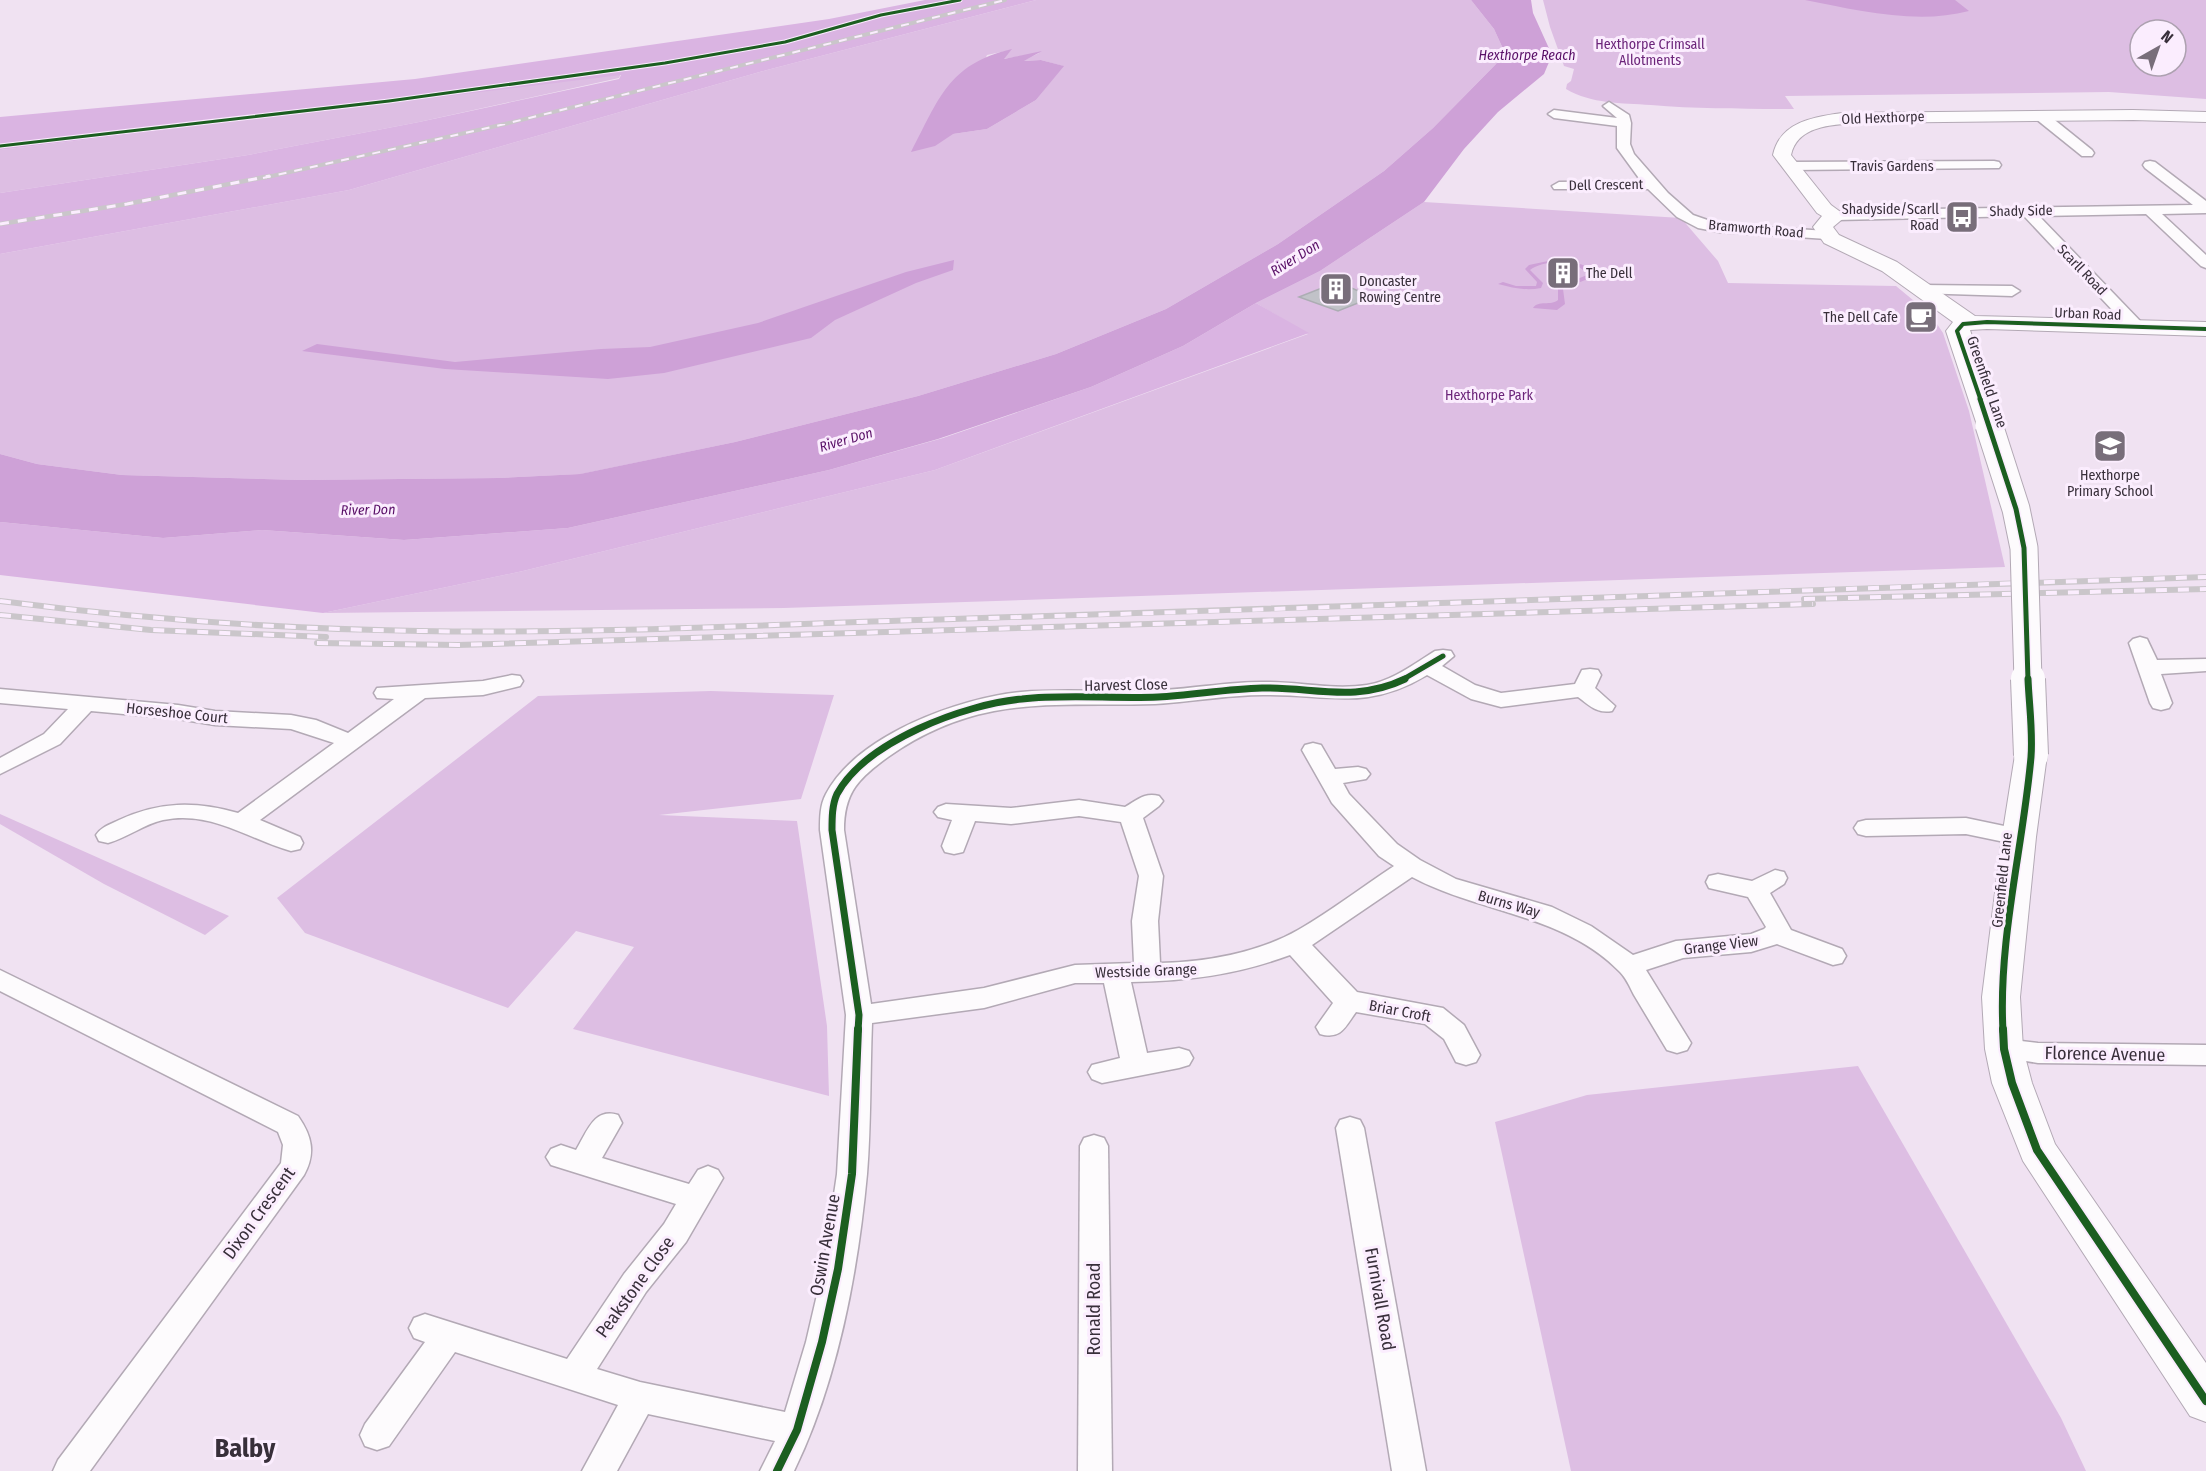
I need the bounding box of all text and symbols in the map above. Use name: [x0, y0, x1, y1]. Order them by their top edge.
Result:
north arrow: [2128, 18, 2188, 78]
text: N: [2158, 27, 2177, 47]
park label: Hexthorpe Crimsall Allotments: [1595, 36, 1705, 69]
water label: Hexthorpe Reach: [1479, 47, 1575, 64]
street label: Old Hexthorpe: [1841, 108, 1925, 128]
street label: Travis Gardens: [1850, 158, 1934, 175]
street label: Dell Crescent: [1569, 176, 1644, 194]
bus stop icon: Shadyside/Scarll Road: [1944, 199, 1980, 235]
place label: Shadyside/Scarll Road: [1842, 201, 1939, 234]
street label: Shady Side: [1989, 202, 2053, 220]
street label: Bramworth Road: [1708, 216, 1804, 242]
water label: River Don: [1267, 236, 1323, 280]
street label: Scarll Road: [2054, 241, 2110, 299]
building icon: The Dell: [1545, 255, 1581, 291]
place label: The Dell: [1586, 265, 1633, 282]
building icon: Doncaster Rowing Centre: [1318, 271, 1354, 307]
place label: Doncaster Rowing Centre: [1359, 273, 1441, 306]
cafe icon: The Dell Cafe: [1903, 299, 1939, 335]
street label: Urban Road: [2054, 304, 2122, 324]
place label: The Dell Cafe: [1823, 309, 1898, 326]
street label: Greenfield Lane: [1963, 334, 2011, 430]
park label: Hexthorpe Park: [1445, 387, 1534, 404]
water label: River Don: [817, 424, 875, 456]
school or university icon: Hexthorpe Primary School: [2092, 428, 2128, 464]
place label: Hexthorpe Primary School: [2067, 467, 2153, 500]
water label: River Don: [340, 501, 396, 519]
street label: Harvest Close: [1084, 675, 1168, 695]
street label: Horseshoe Court: [125, 699, 229, 727]
street label: Greenfield Lane: [1988, 831, 2016, 929]
street label: Burns Way: [1476, 887, 1542, 922]
street label: Grange View: [1683, 931, 1759, 959]
street label: Westside Grange: [1095, 960, 1197, 982]
street label: Briar Croft: [1367, 996, 1433, 1026]
street label: Florence Avenue: [2045, 1042, 2166, 1066]
street label: Dixon Crescent: [218, 1162, 300, 1263]
street label: Oswin Avenue: [805, 1192, 845, 1298]
street label: Peakstone Close: [591, 1232, 679, 1342]
street label: Furnivall Road: [1360, 1246, 1400, 1352]
street label: Ronald Road: [1083, 1263, 1105, 1356]
district label: Balby: [215, 1433, 276, 1464]

